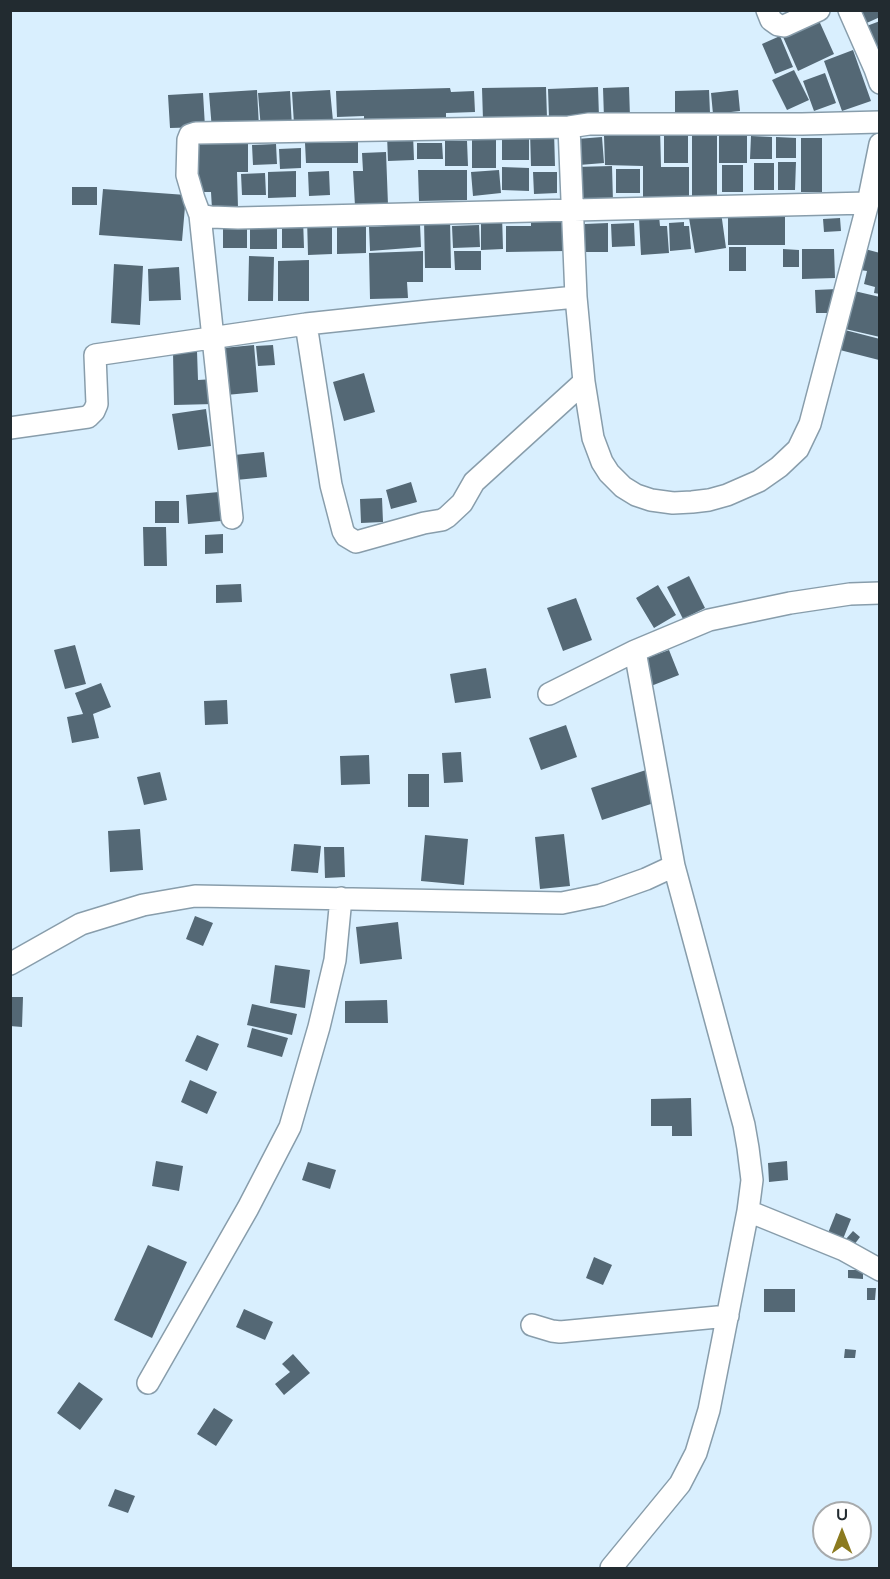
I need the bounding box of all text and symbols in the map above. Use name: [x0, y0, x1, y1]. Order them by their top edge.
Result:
north arrow: [812, 1501, 872, 1561]
text: U: [836, 1505, 848, 1525]

